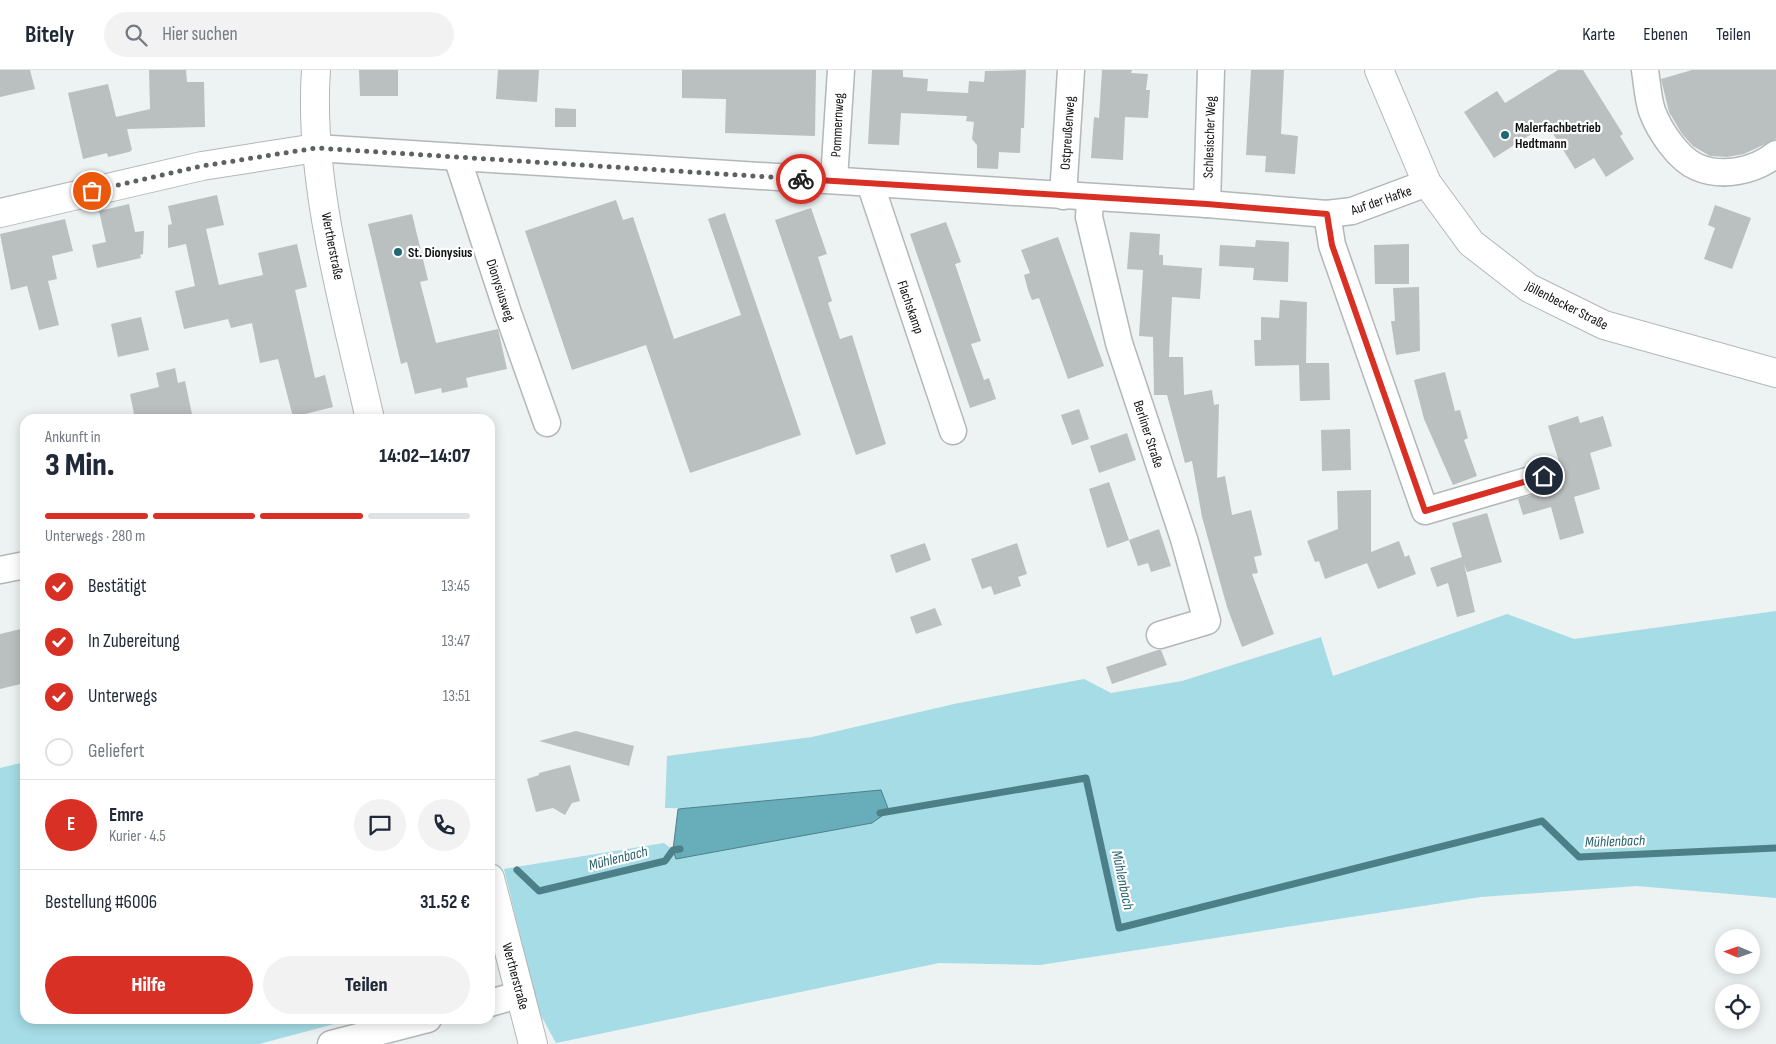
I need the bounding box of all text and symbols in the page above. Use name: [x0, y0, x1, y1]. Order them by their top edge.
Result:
search box: [104, 12, 454, 57]
text: Bitely: [25, 20, 74, 49]
icon: search: [122, 21, 150, 49]
text: Hier suchen: [162, 23, 238, 46]
text: Karte: [1582, 24, 1615, 45]
text: Ebenen: [1643, 24, 1688, 45]
text: Teilen: [1716, 24, 1751, 45]
street label: Pommernweg: [827, 92, 848, 158]
street label: Ostpreußenweg: [1056, 95, 1079, 170]
street label: Schlesischer Weg: [1200, 95, 1219, 178]
place label: Malerfachbetrieb Hedtmann: [1515, 119, 1601, 152]
marker: Malerfachbetrieb Hedtmann: [1499, 129, 1511, 141]
courier: [776, 154, 826, 204]
icon: bike: [787, 165, 815, 193]
pin: [71, 170, 113, 212]
icon: bag: [78, 177, 106, 205]
street label: Auf der Hafke: [1348, 182, 1414, 219]
street label: Wertherstraße: [318, 211, 347, 281]
place label: St. Dionysius: [408, 244, 472, 261]
marker: St. Dionysius: [392, 246, 404, 258]
street label: Dionysiusweg: [483, 257, 519, 324]
street label: Jöllenbecker Straße: [1522, 277, 1611, 334]
street label: Flachskamp: [893, 278, 928, 336]
street label: Berliner Straße: [1130, 398, 1167, 470]
text: Ankunft in: [45, 428, 101, 447]
text: 14:02–14:07: [379, 445, 470, 468]
text: 3 Min.: [45, 446, 115, 485]
pin: [1523, 455, 1565, 497]
icon: home: [1530, 462, 1558, 490]
text: Unterwegs · 280 m: [45, 527, 145, 546]
icon: check: [45, 573, 73, 601]
text: Bestätigt: [88, 575, 147, 598]
text: 13:45: [442, 577, 470, 596]
icon: check: [45, 628, 73, 656]
text: In Zubereitung: [88, 630, 180, 653]
text: 13:47: [442, 632, 470, 651]
icon: check: [45, 683, 73, 711]
text: Unterwegs: [88, 685, 157, 708]
text: 13:51: [443, 687, 470, 706]
text: Geliefert: [88, 740, 144, 763]
button: chat: [354, 799, 406, 851]
button: phone: [418, 799, 470, 851]
text: Emre: [109, 804, 144, 827]
text: E: [67, 813, 75, 836]
text: Kurier · 4.5: [109, 827, 166, 846]
water label: Mühlenbach: [1585, 831, 1646, 852]
water label: Mühlenbach: [587, 842, 650, 875]
water label: Mühlenbach: [1107, 849, 1138, 912]
text: Bestellung #6006: [45, 891, 157, 914]
text: 31.52 €: [420, 891, 470, 914]
north arrow: [1715, 929, 1760, 974]
map controls: [1715, 929, 1760, 1029]
street label: Wertherstraße: [498, 941, 533, 1011]
button: Hilfe: [45, 956, 253, 1014]
button: Teilen: [263, 956, 470, 1014]
button: locate: [1715, 984, 1760, 1029]

